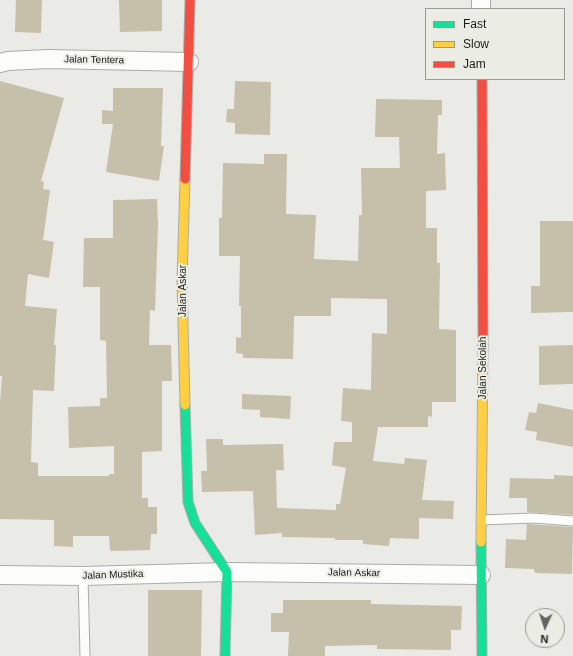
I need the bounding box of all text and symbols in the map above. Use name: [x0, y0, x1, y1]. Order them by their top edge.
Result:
legend: [425, 8, 565, 80]
text: Fast: [463, 17, 486, 31]
text: Slow: [463, 37, 489, 51]
street label: Jalan Tentera: [64, 53, 124, 67]
text: Jam: [463, 57, 486, 71]
street label: Jalan Askar: [177, 265, 189, 317]
street label: Jalan Sekolah: [477, 337, 489, 399]
street label: Jalan Askar: [328, 567, 380, 579]
street label: Jalan Mustika: [82, 568, 144, 582]
north arrow: [525, 608, 565, 648]
text: N: [540, 633, 549, 645]

